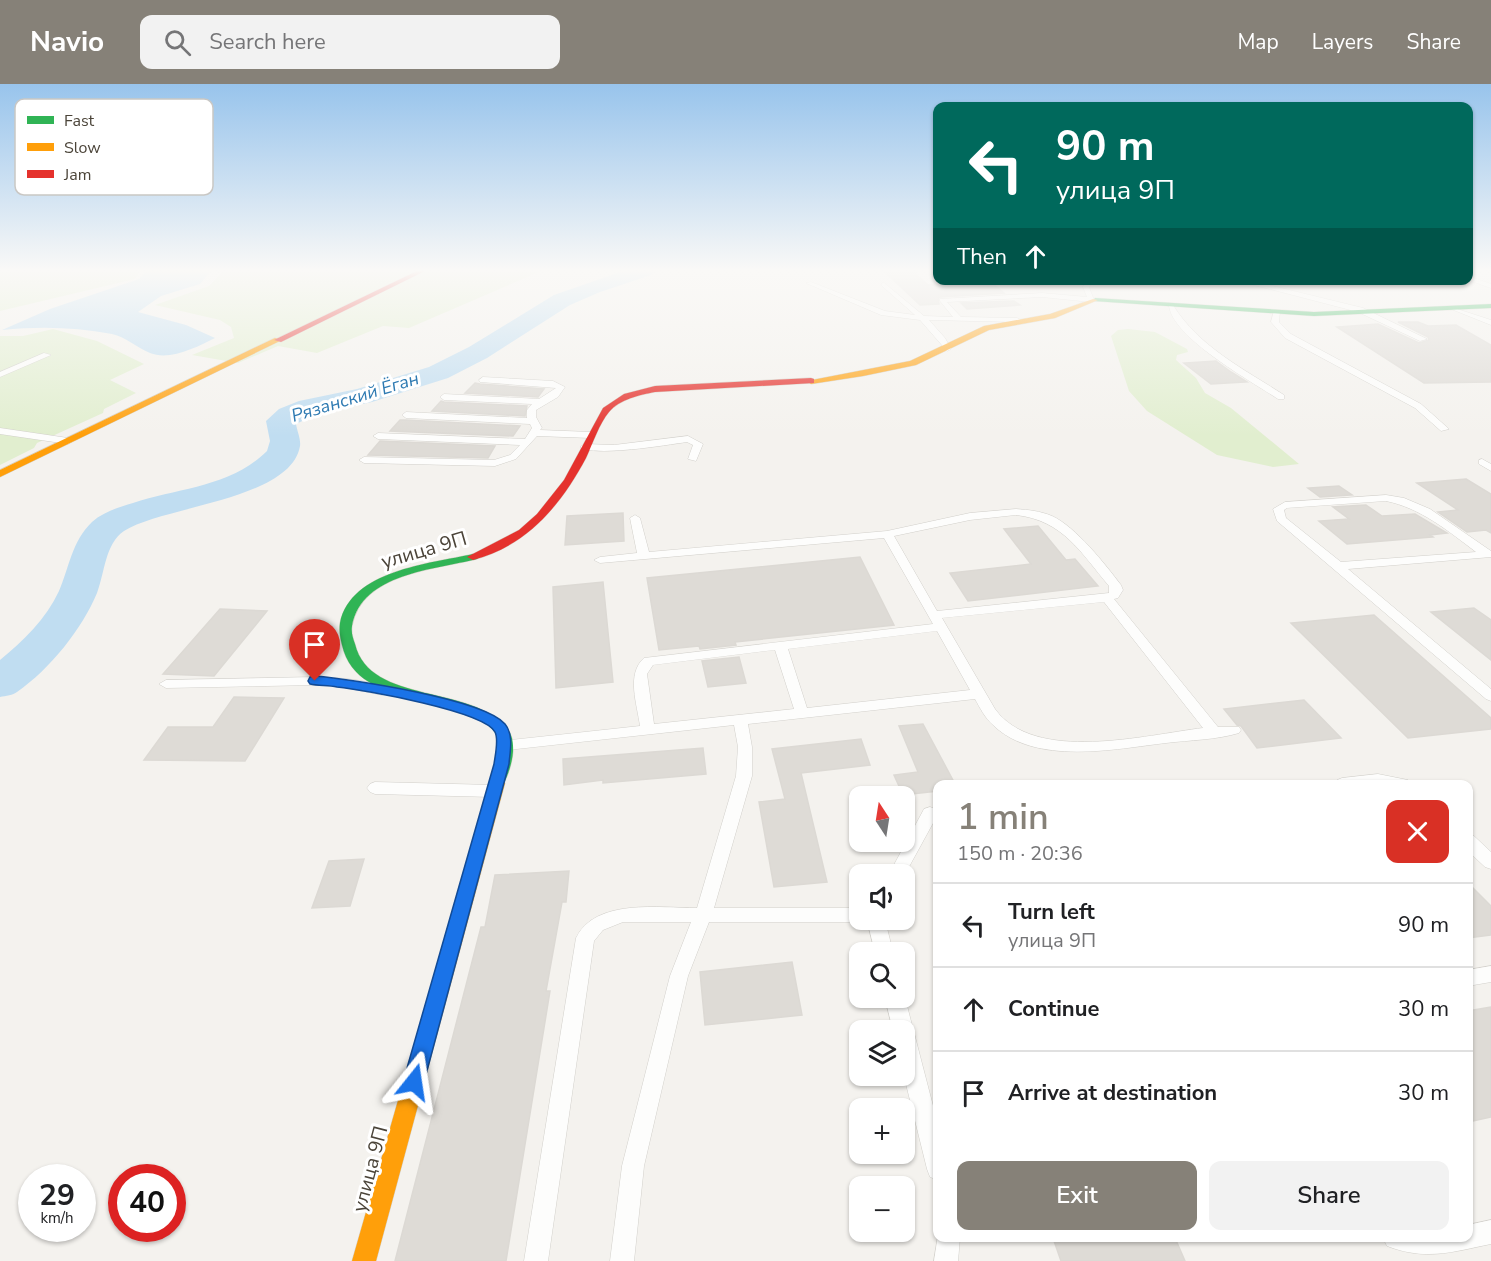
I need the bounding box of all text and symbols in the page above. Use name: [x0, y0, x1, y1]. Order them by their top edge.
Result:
search box: [140, 15, 560, 69]
text: Navio: [30, 23, 104, 61]
icon: search: [161, 26, 194, 59]
text: Search here: [209, 27, 326, 57]
text: Map: [1237, 28, 1279, 56]
text: Layers: [1312, 28, 1373, 56]
text: Share: [1406, 28, 1461, 56]
legend: [15, 99, 213, 195]
text: Fast: [64, 110, 95, 132]
text: 90 m: [1056, 118, 1155, 175]
icon: left: [957, 126, 1035, 204]
text: Slow: [64, 137, 101, 159]
text: Jam: [63, 164, 91, 186]
text: улица 9П: [1056, 172, 1175, 209]
icon: ahead: [1019, 240, 1052, 273]
text: Then: [957, 242, 1007, 272]
water label: Рязанский Ёган: [288, 366, 422, 428]
street label: улица 9П: [378, 525, 470, 575]
pin: [289, 619, 340, 681]
icon: arrive: [298, 628, 331, 661]
north arrow: [849, 786, 915, 852]
map controls: [849, 786, 915, 1242]
text: 1 min: [957, 793, 1049, 842]
button: close: [1386, 800, 1449, 863]
text: 150 m · 20:36: [957, 840, 1083, 867]
button: sound: [849, 864, 915, 930]
text: Turn left: [1008, 897, 1095, 927]
icon: left: [957, 909, 990, 942]
text: 90 m: [1398, 910, 1449, 940]
text: улица 9П: [1008, 927, 1096, 954]
button: search: [849, 942, 915, 1008]
icon: ahead: [957, 993, 990, 1026]
text: Continue: [1008, 994, 1099, 1024]
text: 30 m: [1398, 994, 1449, 1024]
button: layers: [849, 1020, 915, 1086]
position arrow: [382, 1050, 446, 1114]
icon: arrive: [957, 1077, 990, 1110]
text: Arrive at destination: [1008, 1078, 1217, 1108]
text: 30 m: [1398, 1078, 1449, 1108]
button: +: [849, 1098, 915, 1164]
street label: улица 9П: [346, 1123, 394, 1215]
button: Exit: [957, 1161, 1197, 1230]
button: Share: [1209, 1161, 1449, 1230]
speed limit sign: 40: [108, 1164, 186, 1242]
text: 29: [39, 1175, 75, 1216]
button: −: [849, 1176, 915, 1242]
text: km/h: [40, 1208, 74, 1228]

